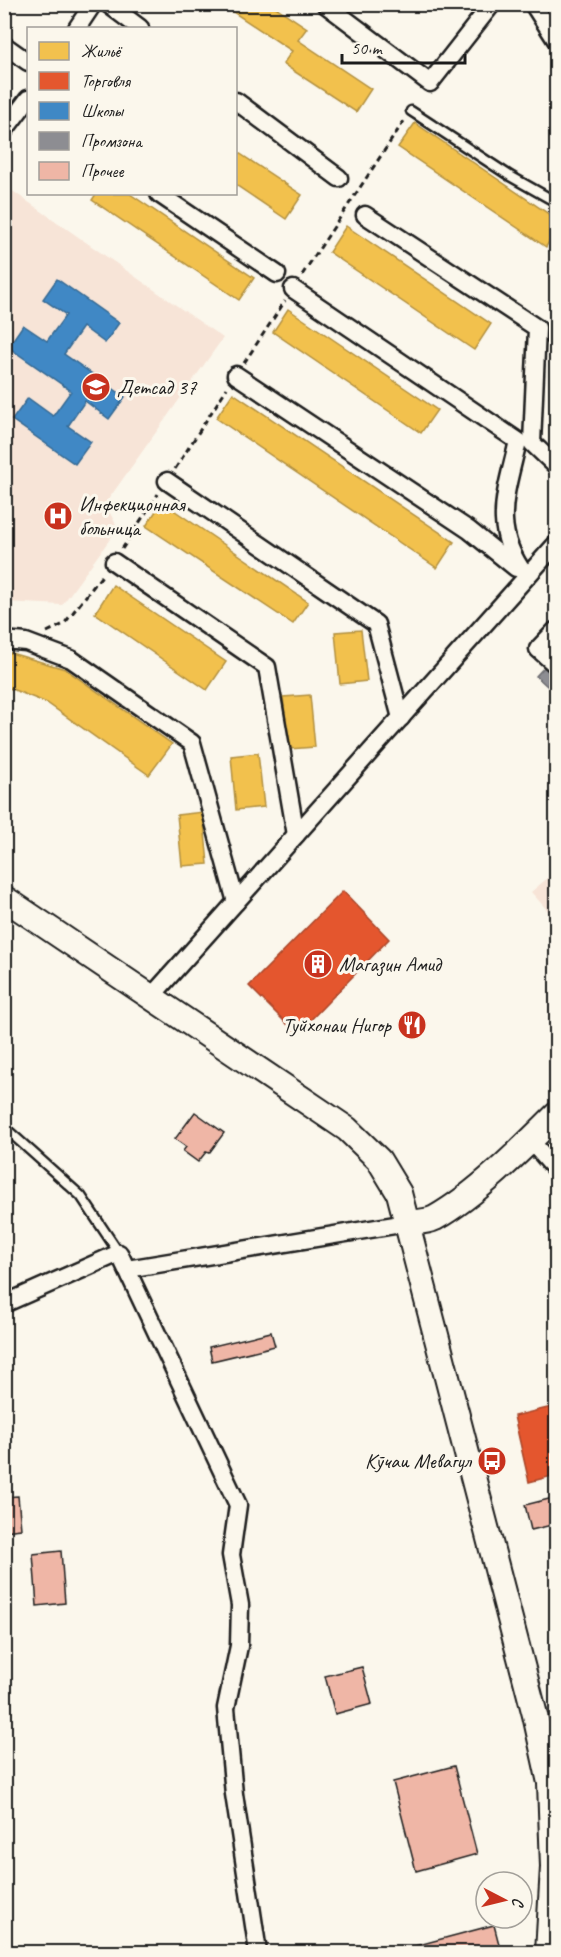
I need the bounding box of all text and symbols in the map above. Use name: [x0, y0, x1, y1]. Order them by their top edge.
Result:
legend: [27, 27, 237, 195]
scale bar: [342, 27, 465, 65]
text: 50 m: [351, 37, 384, 59]
text: Жильё: [81, 40, 123, 62]
text: Торговля: [81, 70, 132, 92]
text: Школы: [81, 100, 125, 122]
text: Промзона: [81, 130, 143, 152]
text: Прочее: [81, 160, 124, 182]
school or university icon: Детсад 37: [80, 371, 112, 403]
place label: Детсад 37: [117, 374, 198, 400]
place label: Инфекционная больница: [79, 491, 186, 541]
hospital icon: Инфекционная больница: [42, 500, 74, 532]
building icon: Магазин Амид: [302, 948, 334, 980]
place label: Магазин Амид: [339, 951, 443, 977]
restaurant icon: Туйхонаи Нигор: [396, 1009, 428, 1041]
place label: Туйхонаи Нигор: [282, 1012, 392, 1038]
bus stop icon: Кӯчаи Мевагул: [476, 1445, 508, 1477]
place label: Кӯчаи Мевагул: [365, 1448, 473, 1474]
north arrow: [474, 1870, 534, 1930]
text: С: [507, 1897, 528, 1909]

